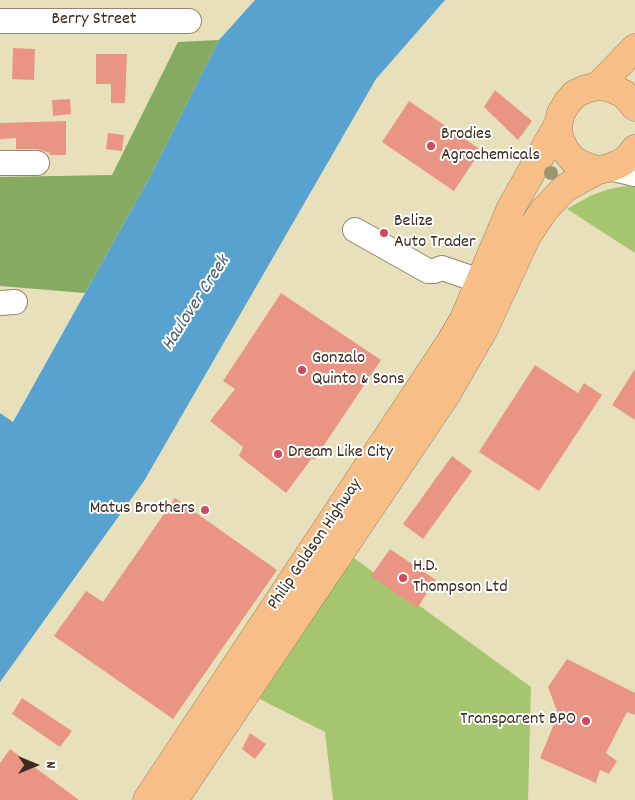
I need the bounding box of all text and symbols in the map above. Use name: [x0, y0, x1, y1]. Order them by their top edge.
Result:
street label: Berry Street: [52, 10, 136, 32]
place label: Brodies Agrochemicals: [441, 125, 540, 168]
marker: Brodies Agrochemicals: [425, 140, 437, 152]
place label: Belize Auto Trader: [394, 212, 476, 254]
marker: Belize Auto Trader: [378, 227, 390, 239]
water label: Haulover Creek: [158, 252, 236, 356]
place label: Gonzalo Quinto & Sons: [312, 349, 405, 392]
marker: Gonzalo Quinto & Sons: [296, 364, 308, 376]
place label: Dream Like City: [288, 443, 393, 465]
marker: Dream Like City: [272, 448, 284, 460]
street label: Philip Goldson Highway: [264, 475, 368, 615]
place label: Matus Brothers: [90, 499, 195, 521]
marker: Matus Brothers: [199, 504, 211, 516]
place label: H.D. Thompson Ltd: [413, 557, 508, 600]
marker: H.D. Thompson Ltd: [397, 572, 409, 584]
place label: Transparent BPO: [460, 710, 576, 732]
marker: Transparent BPO: [580, 715, 592, 727]
north arrow: [10, 740, 60, 790]
text: N: [40, 762, 60, 768]

